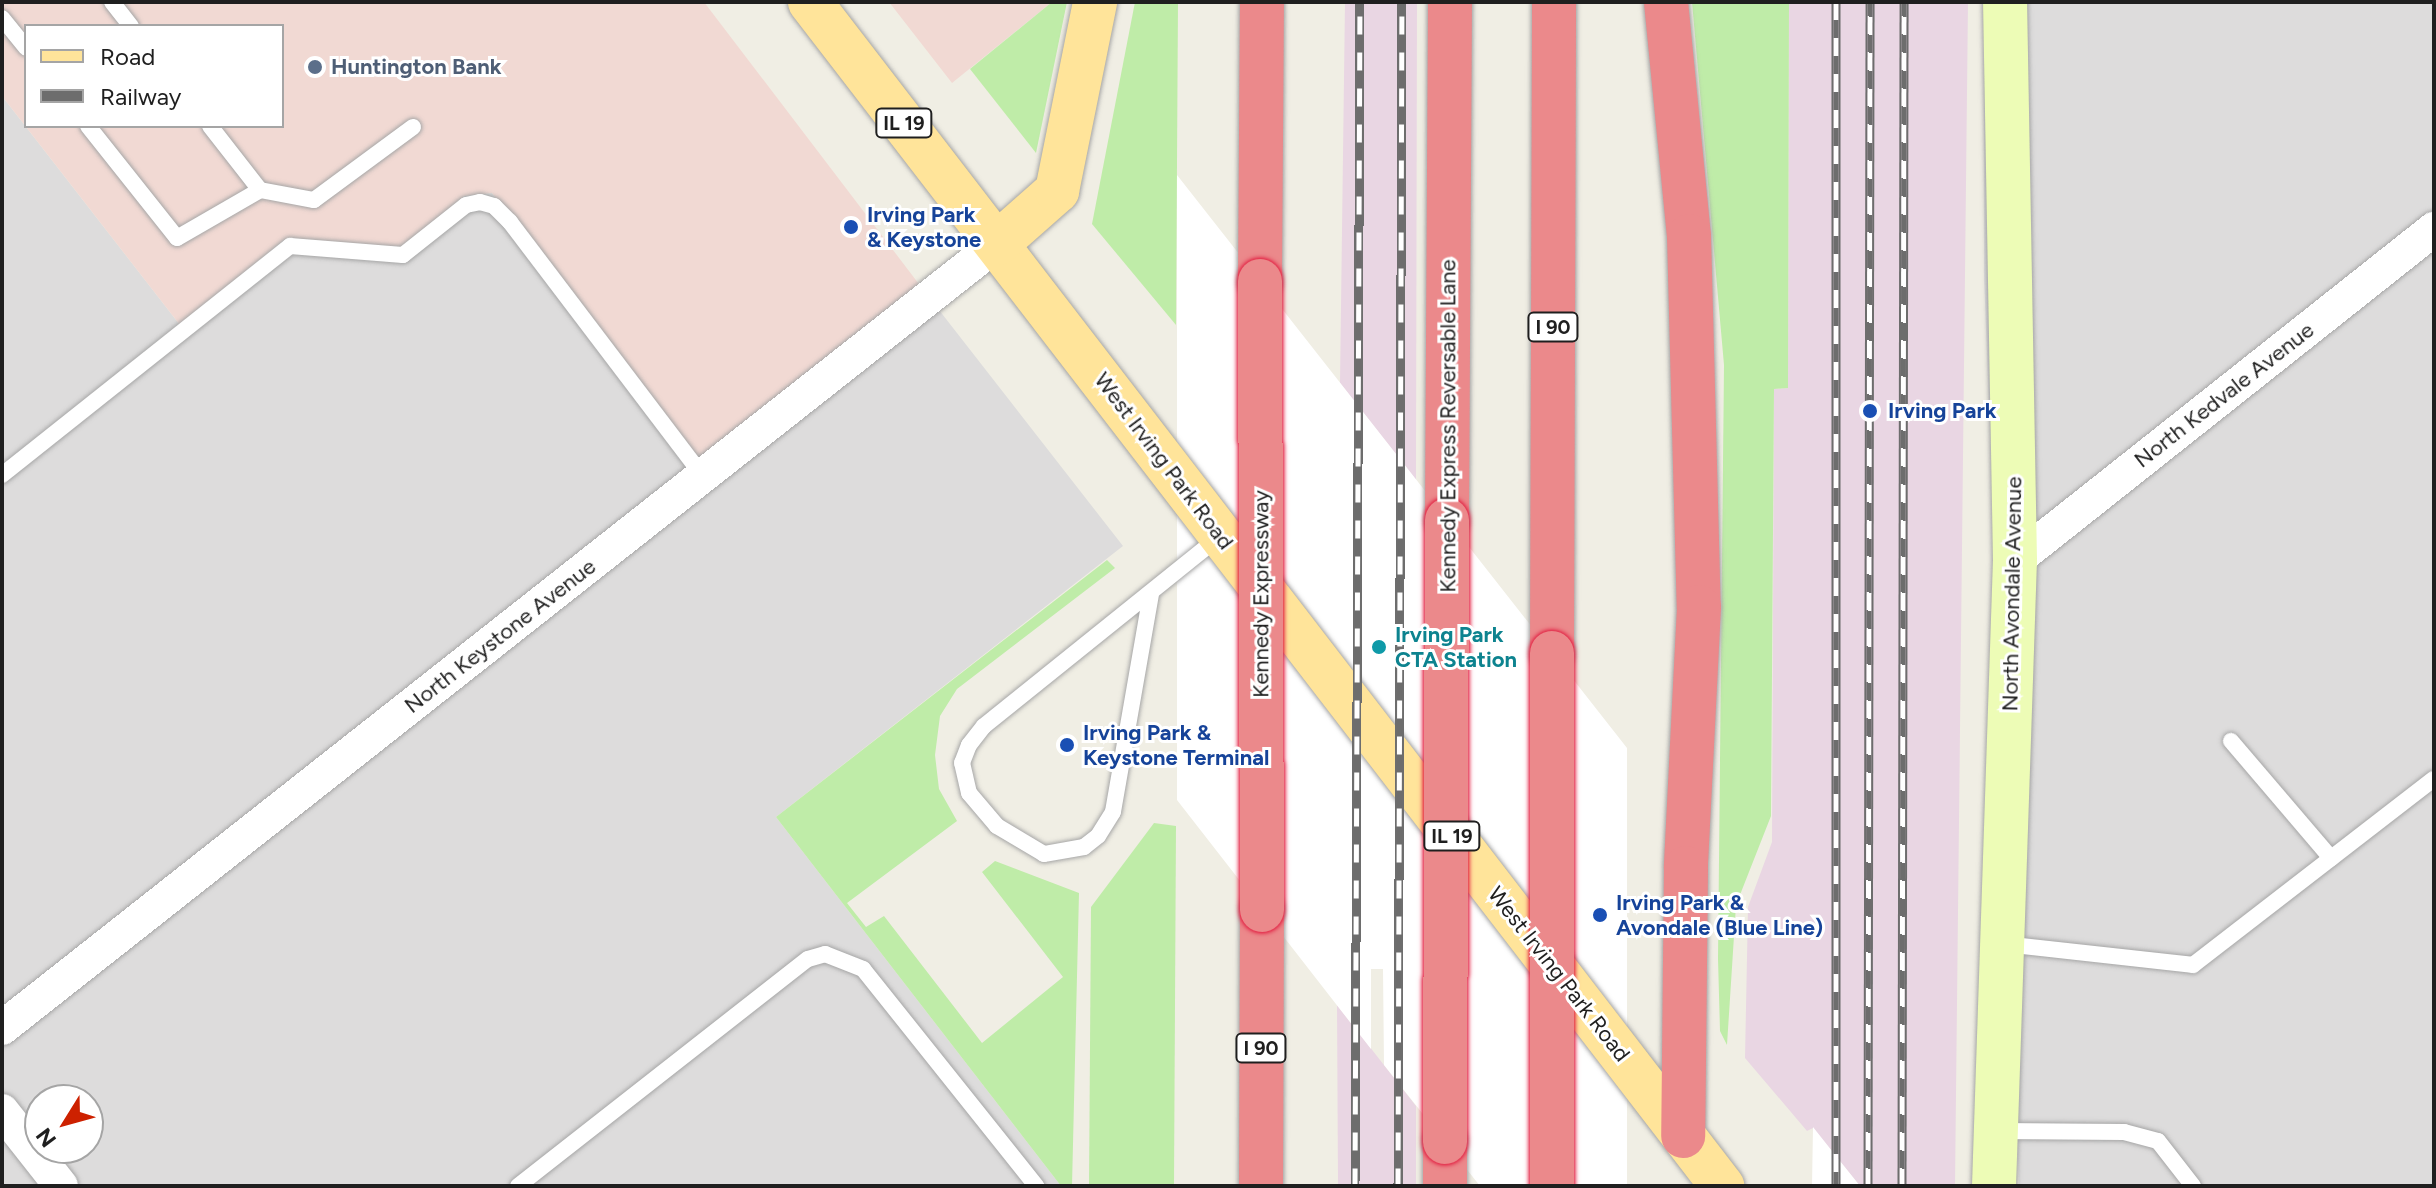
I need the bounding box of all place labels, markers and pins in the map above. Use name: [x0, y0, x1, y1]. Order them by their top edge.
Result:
place label: Huntington Bank: [331, 54, 501, 80]
marker: Huntington Bank: [306, 58, 324, 76]
place label: Irving Park & Keystone: [867, 201, 981, 252]
marker: Irving Park & Keystone: [842, 218, 860, 236]
place label: Irving Park: [1888, 398, 1997, 424]
marker: Irving Park: [1859, 400, 1881, 422]
place label: Irving Park CTA Station: [1395, 621, 1517, 672]
marker: Irving Park CTA Station: [1370, 638, 1388, 656]
place label: Irving Park & Keystone Terminal: [1083, 719, 1269, 770]
marker: Irving Park & Keystone Terminal: [1058, 736, 1076, 754]
place label: Irving Park & Avondale (Blue Line): [1616, 889, 1823, 940]
marker: Irving Park & Avondale (Blue Line): [1591, 906, 1609, 924]

